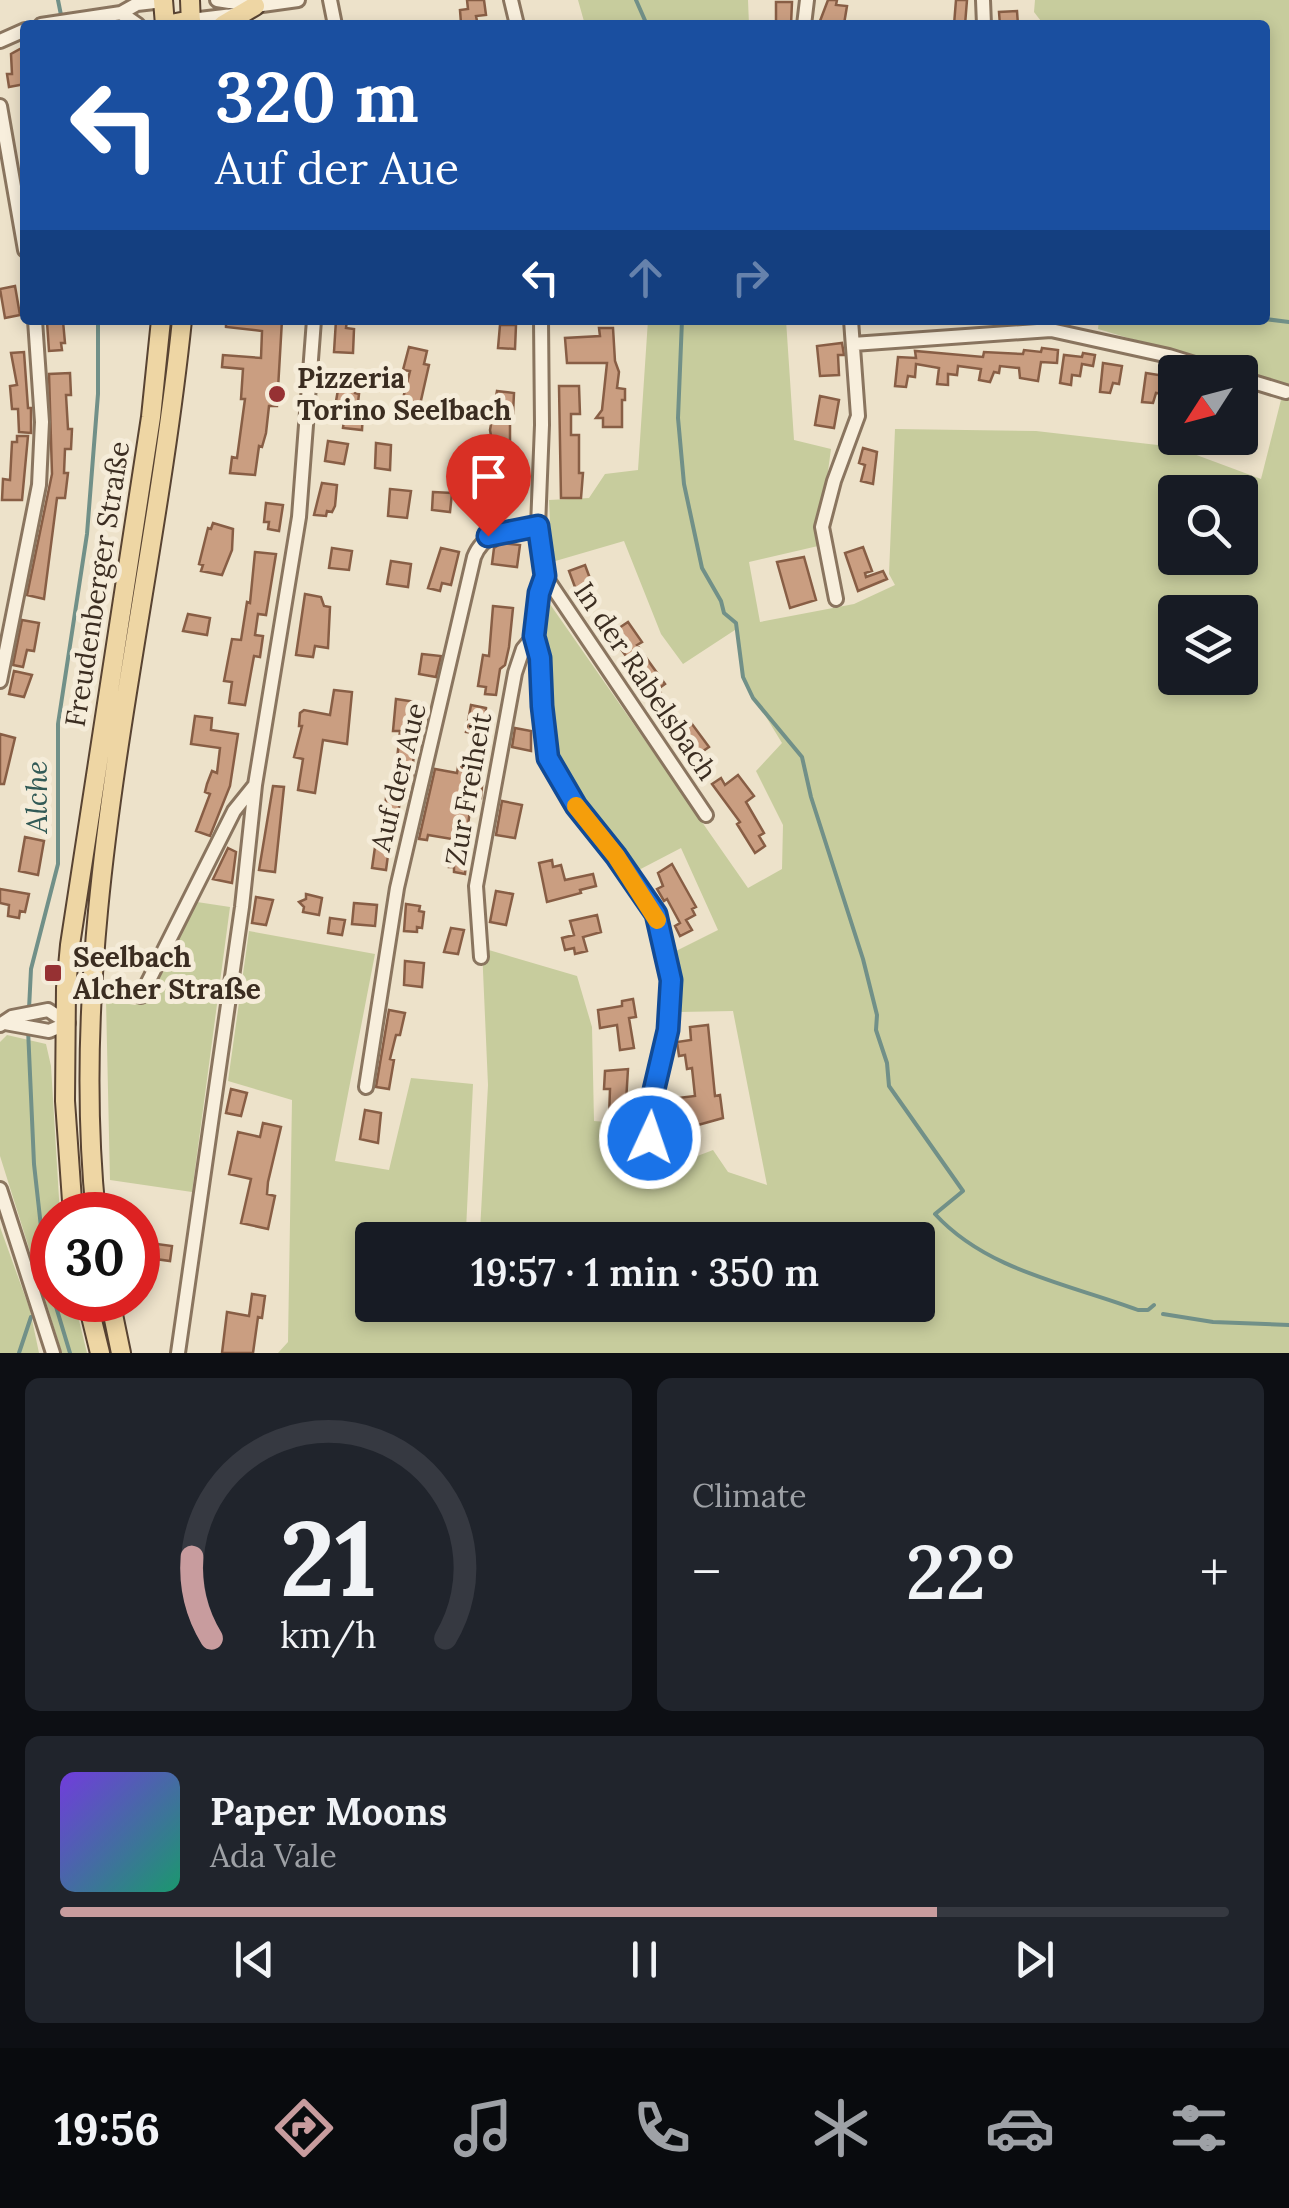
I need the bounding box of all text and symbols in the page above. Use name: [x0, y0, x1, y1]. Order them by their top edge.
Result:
text: 320 m: [215, 52, 419, 141]
icon: left: [50, 60, 180, 190]
text: Auf der Aue: [215, 139, 459, 196]
icon: left: [513, 250, 568, 305]
icon: ahead: [618, 250, 673, 305]
icon: right: [723, 250, 778, 305]
north arrow: [1158, 355, 1258, 455]
map controls: [1158, 355, 1258, 695]
place label: Pizzeria Torino Seelbach: [297, 360, 512, 428]
marker: Pizzeria Torino Seelbach: [266, 383, 288, 405]
pin: [446, 434, 531, 537]
street label: Freudenberger Straße: [57, 439, 137, 729]
icon: arrive: [461, 449, 516, 504]
button: search: [1158, 475, 1258, 575]
street label: In der Rabelsbach: [566, 575, 726, 787]
button: layers: [1158, 595, 1258, 695]
street label: Auf der Aue: [362, 699, 434, 856]
street label: Zur Freiheit: [437, 710, 499, 868]
water label: Alche: [17, 761, 55, 834]
place label: Seelbach Alcher Straße: [73, 939, 261, 1007]
marker: Seelbach Alcher Straße: [42, 962, 64, 984]
position arrow: [598, 1086, 702, 1190]
speed limit sign: 30: [30, 1192, 160, 1322]
text: 19:57 · 1 min · 350 m: [471, 1248, 819, 1296]
text: Climate: [692, 1475, 807, 1516]
text: 21: [280, 1491, 377, 1624]
text: 22°: [906, 1524, 1015, 1620]
text: −: [692, 1537, 721, 1607]
text: +: [1200, 1537, 1229, 1607]
text: km/h: [280, 1612, 377, 1658]
text: Paper Moons: [210, 1787, 447, 1835]
text: Ada Vale: [210, 1835, 337, 1876]
icon: previous: [227, 1932, 282, 1987]
icon: pause: [617, 1932, 672, 1987]
icon: next: [1007, 1932, 1062, 1987]
icon: directions: [269, 2093, 339, 2163]
icon: music: [448, 2093, 518, 2163]
icon: phone: [627, 2093, 697, 2163]
icon: climate: [806, 2093, 876, 2163]
icon: car: [985, 2093, 1055, 2163]
icon: filters: [1164, 2093, 1234, 2163]
text: 19:56: [55, 2100, 160, 2157]

